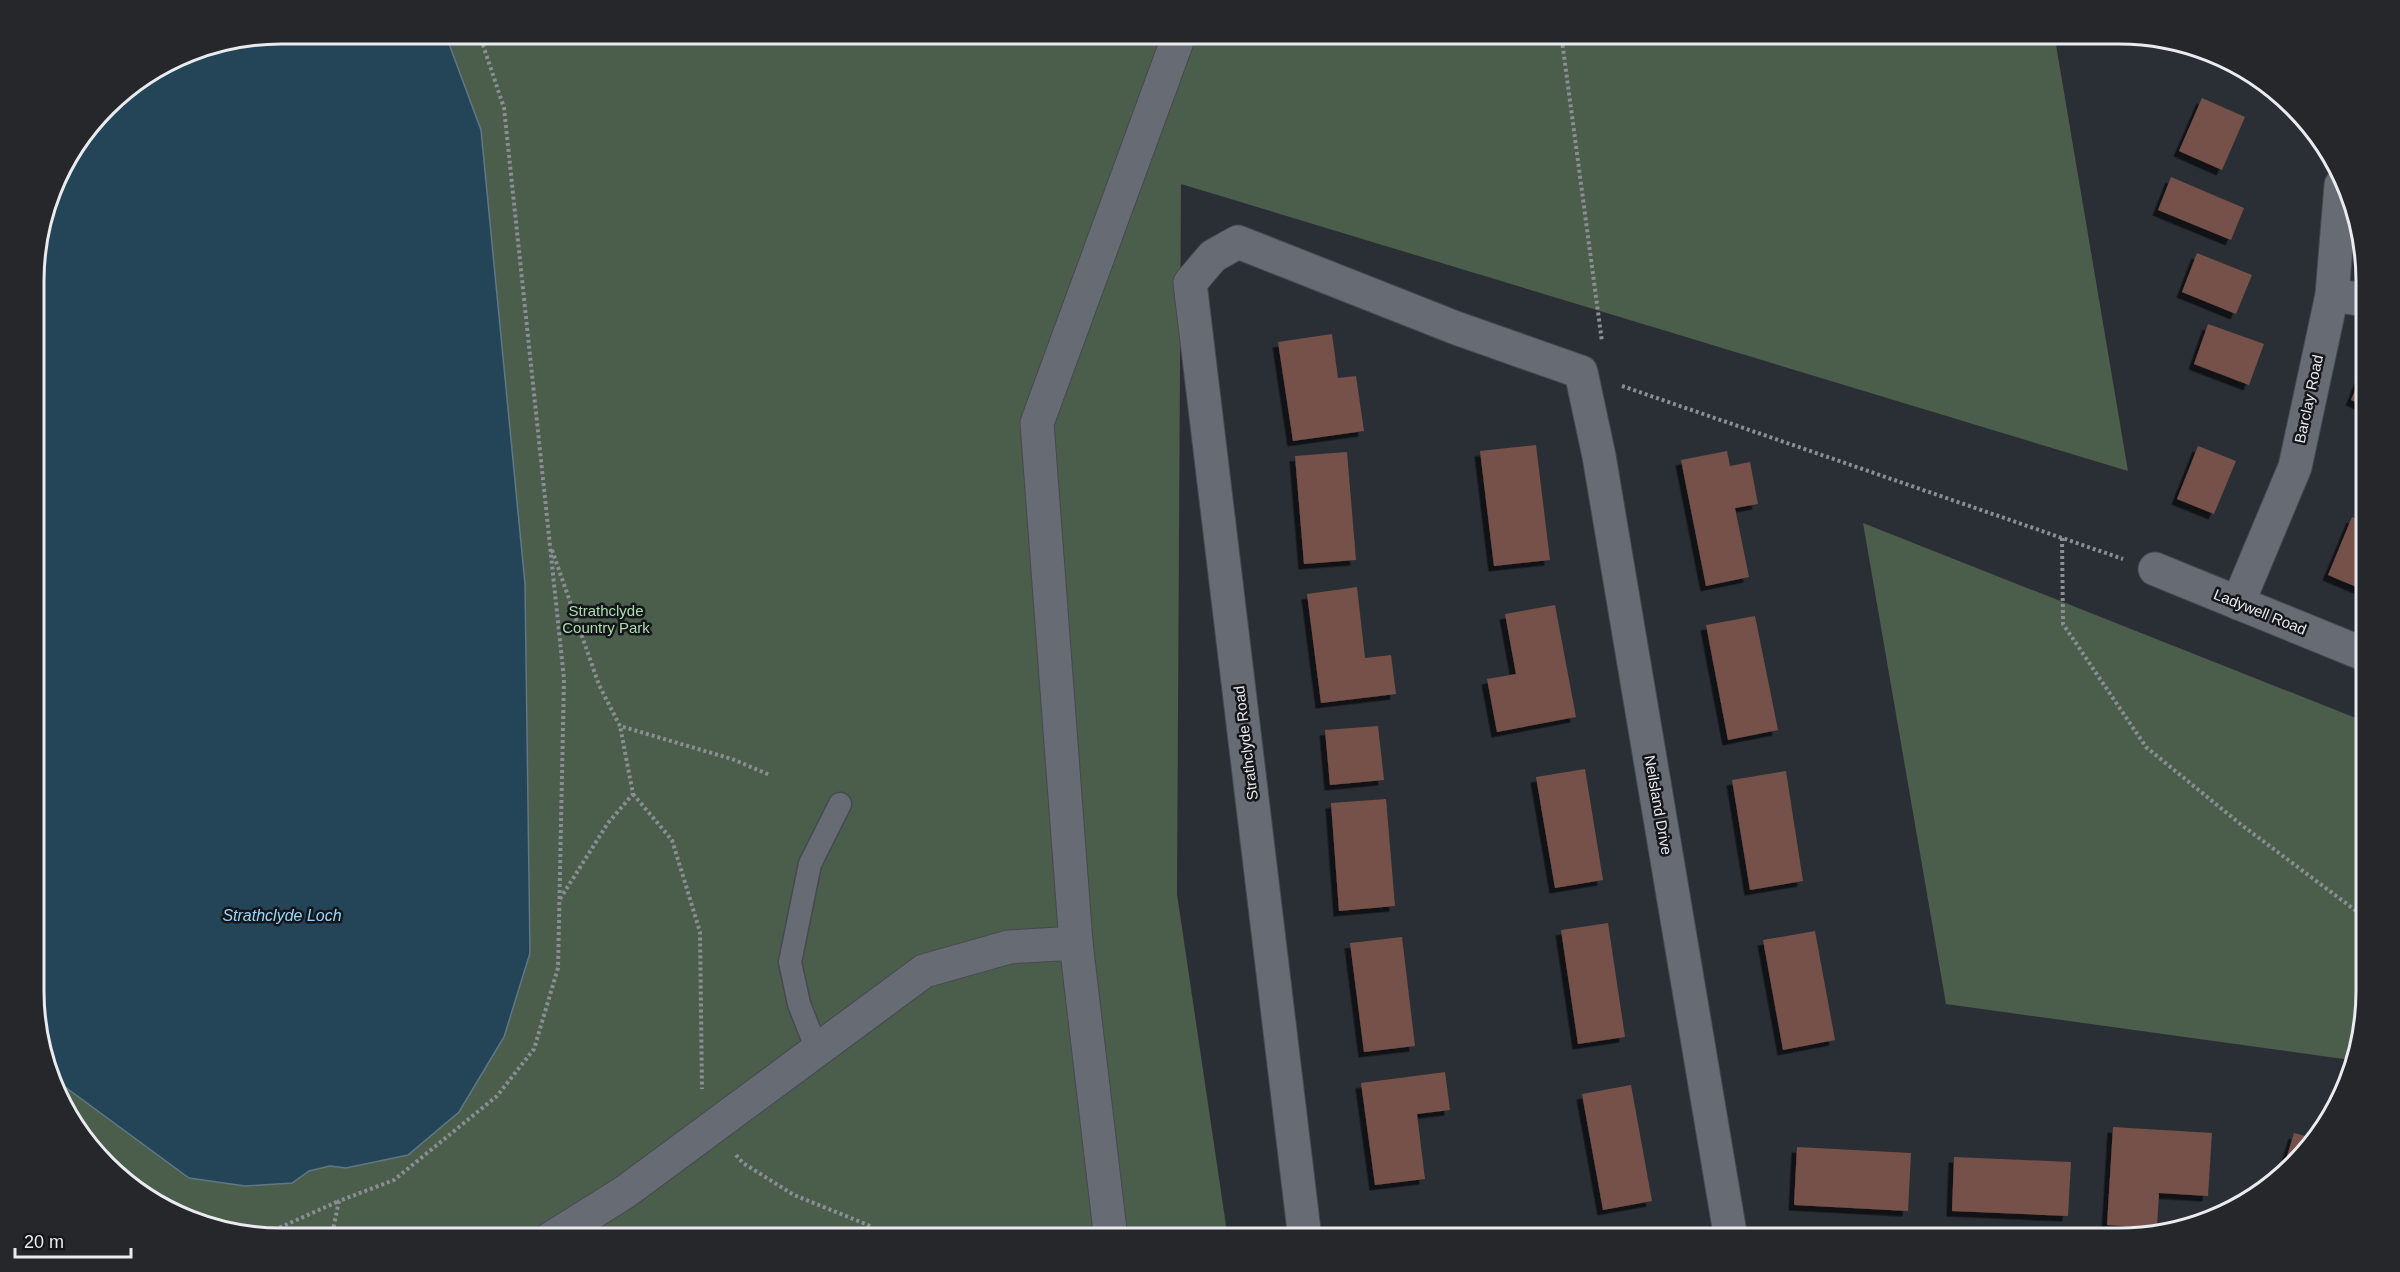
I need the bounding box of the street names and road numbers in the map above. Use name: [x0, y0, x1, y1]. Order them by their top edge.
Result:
street label: Barclay Road: [2291, 353, 2326, 445]
street label: Ladywell Road: [2211, 585, 2309, 638]
street label: Strathclyde Road: [1230, 685, 1261, 801]
street label: Neilsland Drive: [1641, 754, 1676, 856]

